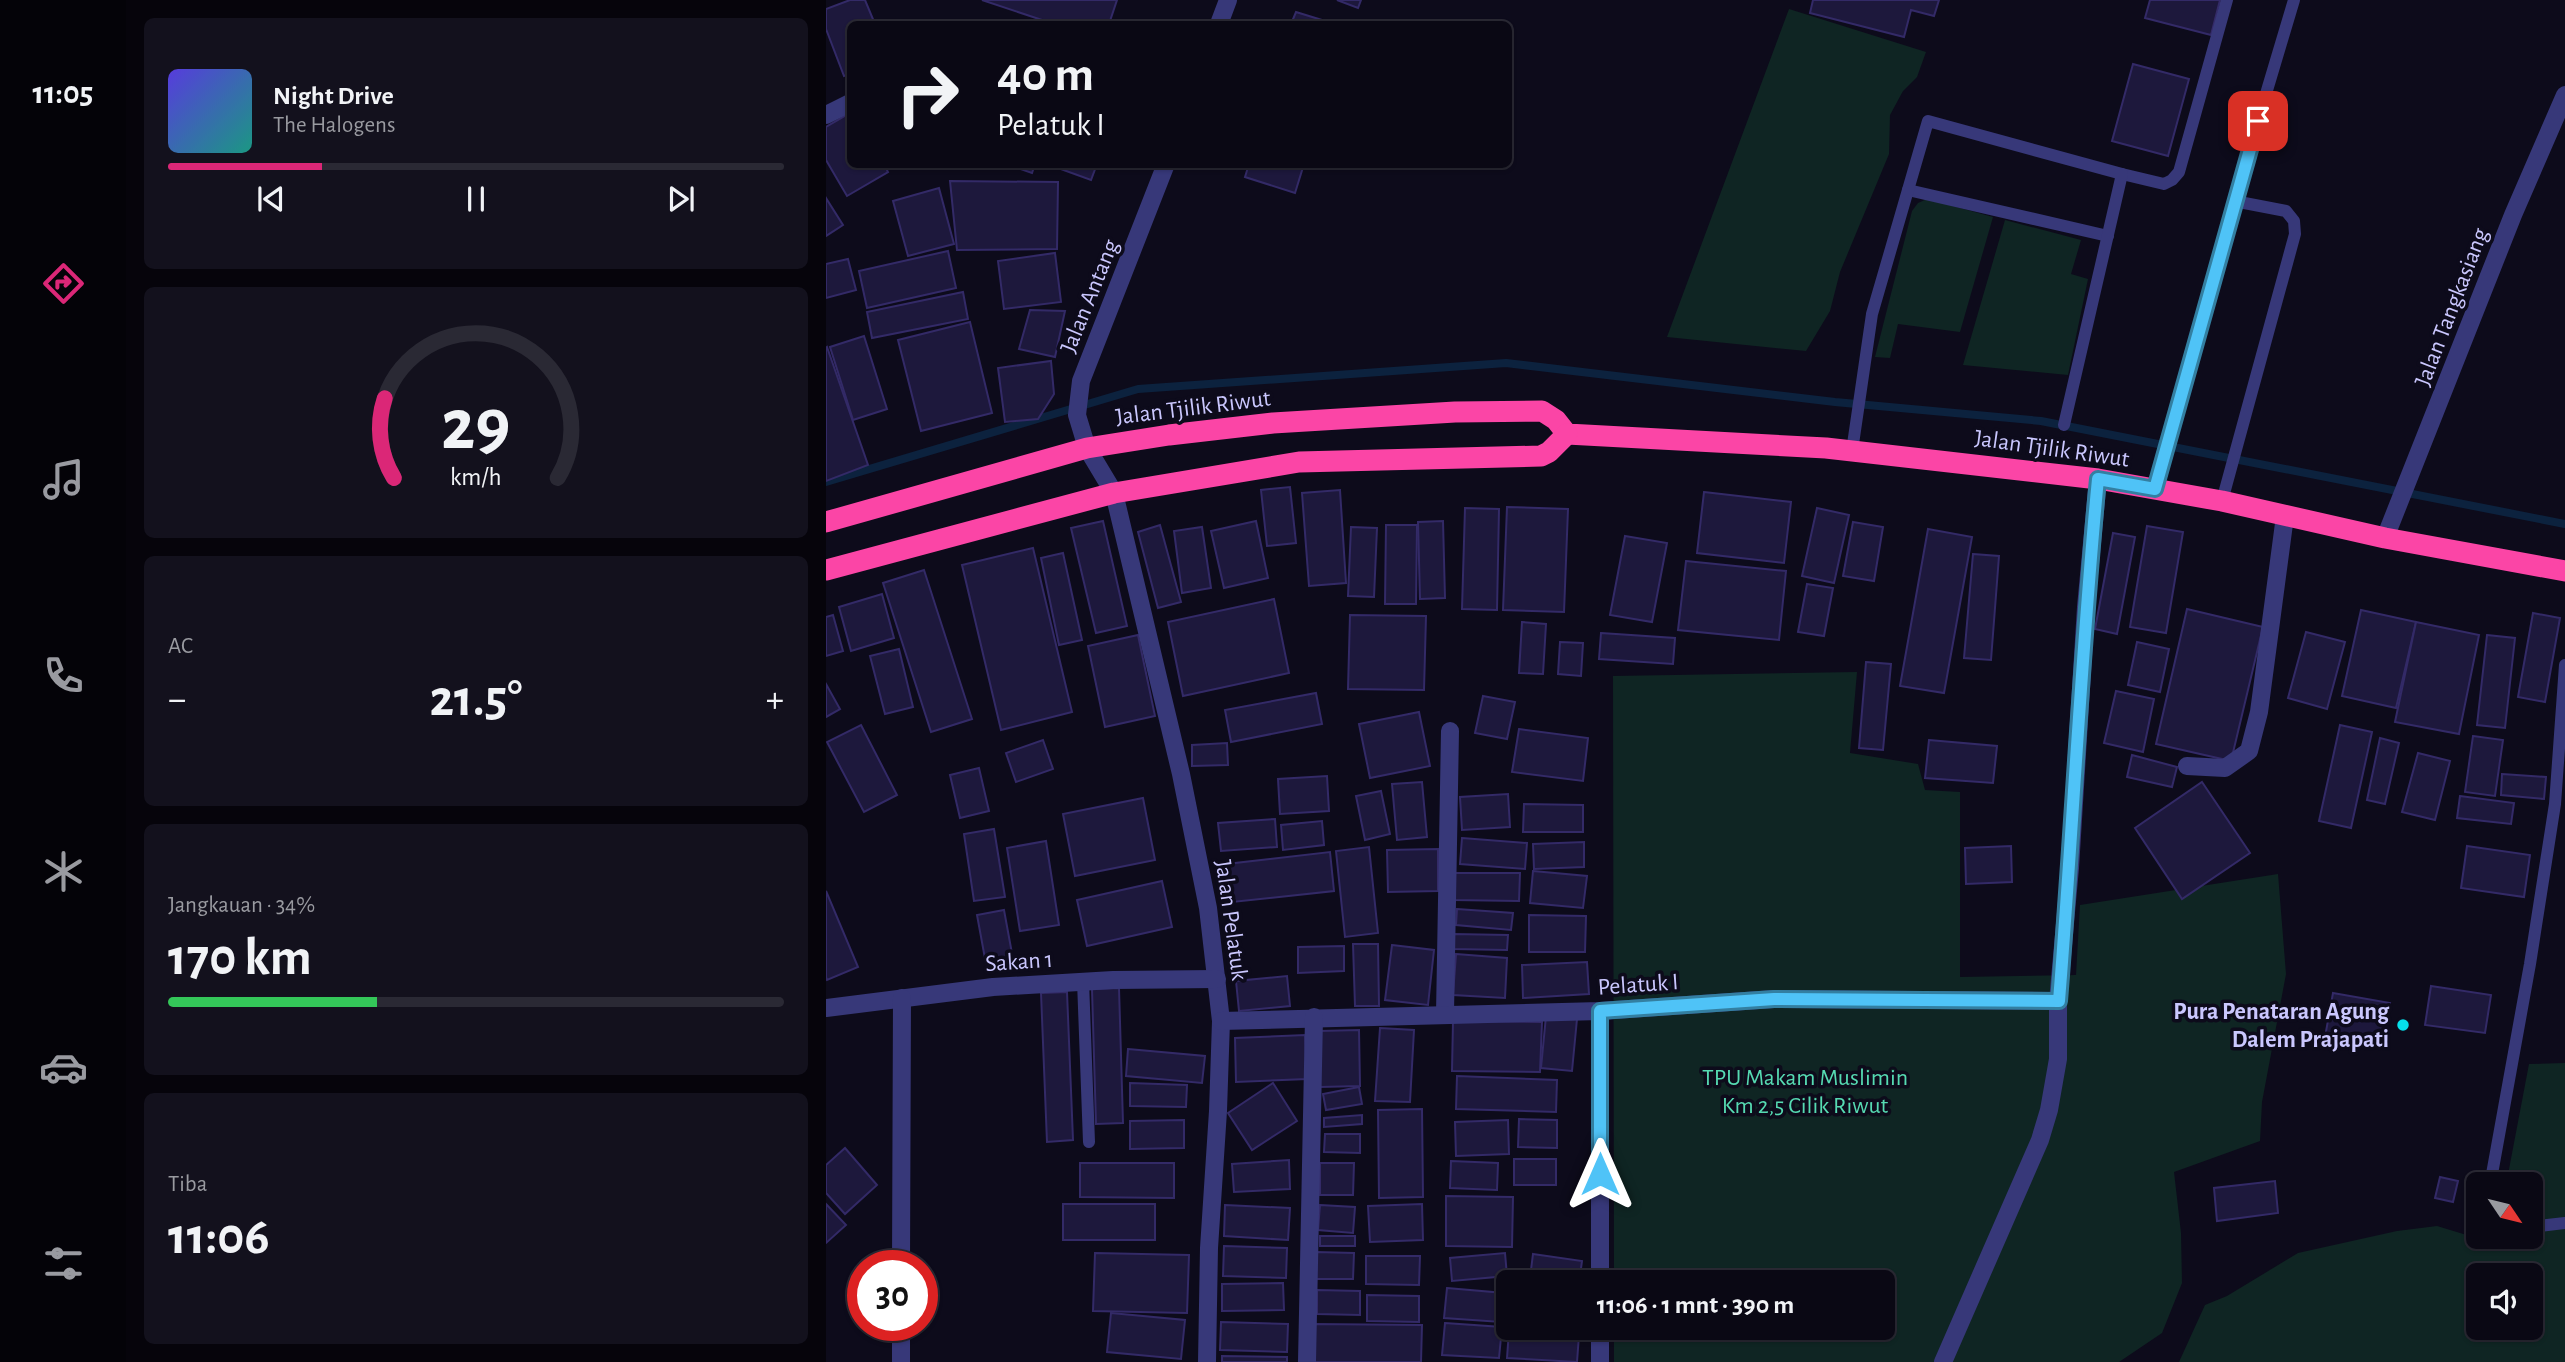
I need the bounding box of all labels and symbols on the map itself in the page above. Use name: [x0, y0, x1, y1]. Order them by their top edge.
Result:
pin: [2228, 91, 2288, 151]
street label: Jalan Tangkasiang: [2411, 225, 2493, 390]
street label: Jalan Antang: [1056, 236, 1124, 356]
street label: Jalan Tjilik Riwut: [1114, 387, 1272, 429]
street label: Jalan Tjilik Riwut: [1973, 426, 2131, 472]
street label: Jalan Pelatuk: [1211, 858, 1251, 982]
street label: Sakan 1: [984, 948, 1054, 976]
street label: Pelatuk I: [1597, 970, 1679, 1000]
place label: Pura Penataran Agung Dalem Prajapati: [2173, 1000, 2390, 1052]
marker: Pura Penataran Agung Dalem Prajapati: [2395, 1017, 2411, 1033]
park label: TPU Makam Muslimin Km 2,5 Cilik Riwut: [1702, 1066, 1908, 1118]
position arrow: [1563, 1137, 1637, 1211]
north arrow: [2466, 1172, 2543, 1250]
speed limit sign: 30: [847, 1250, 938, 1341]

